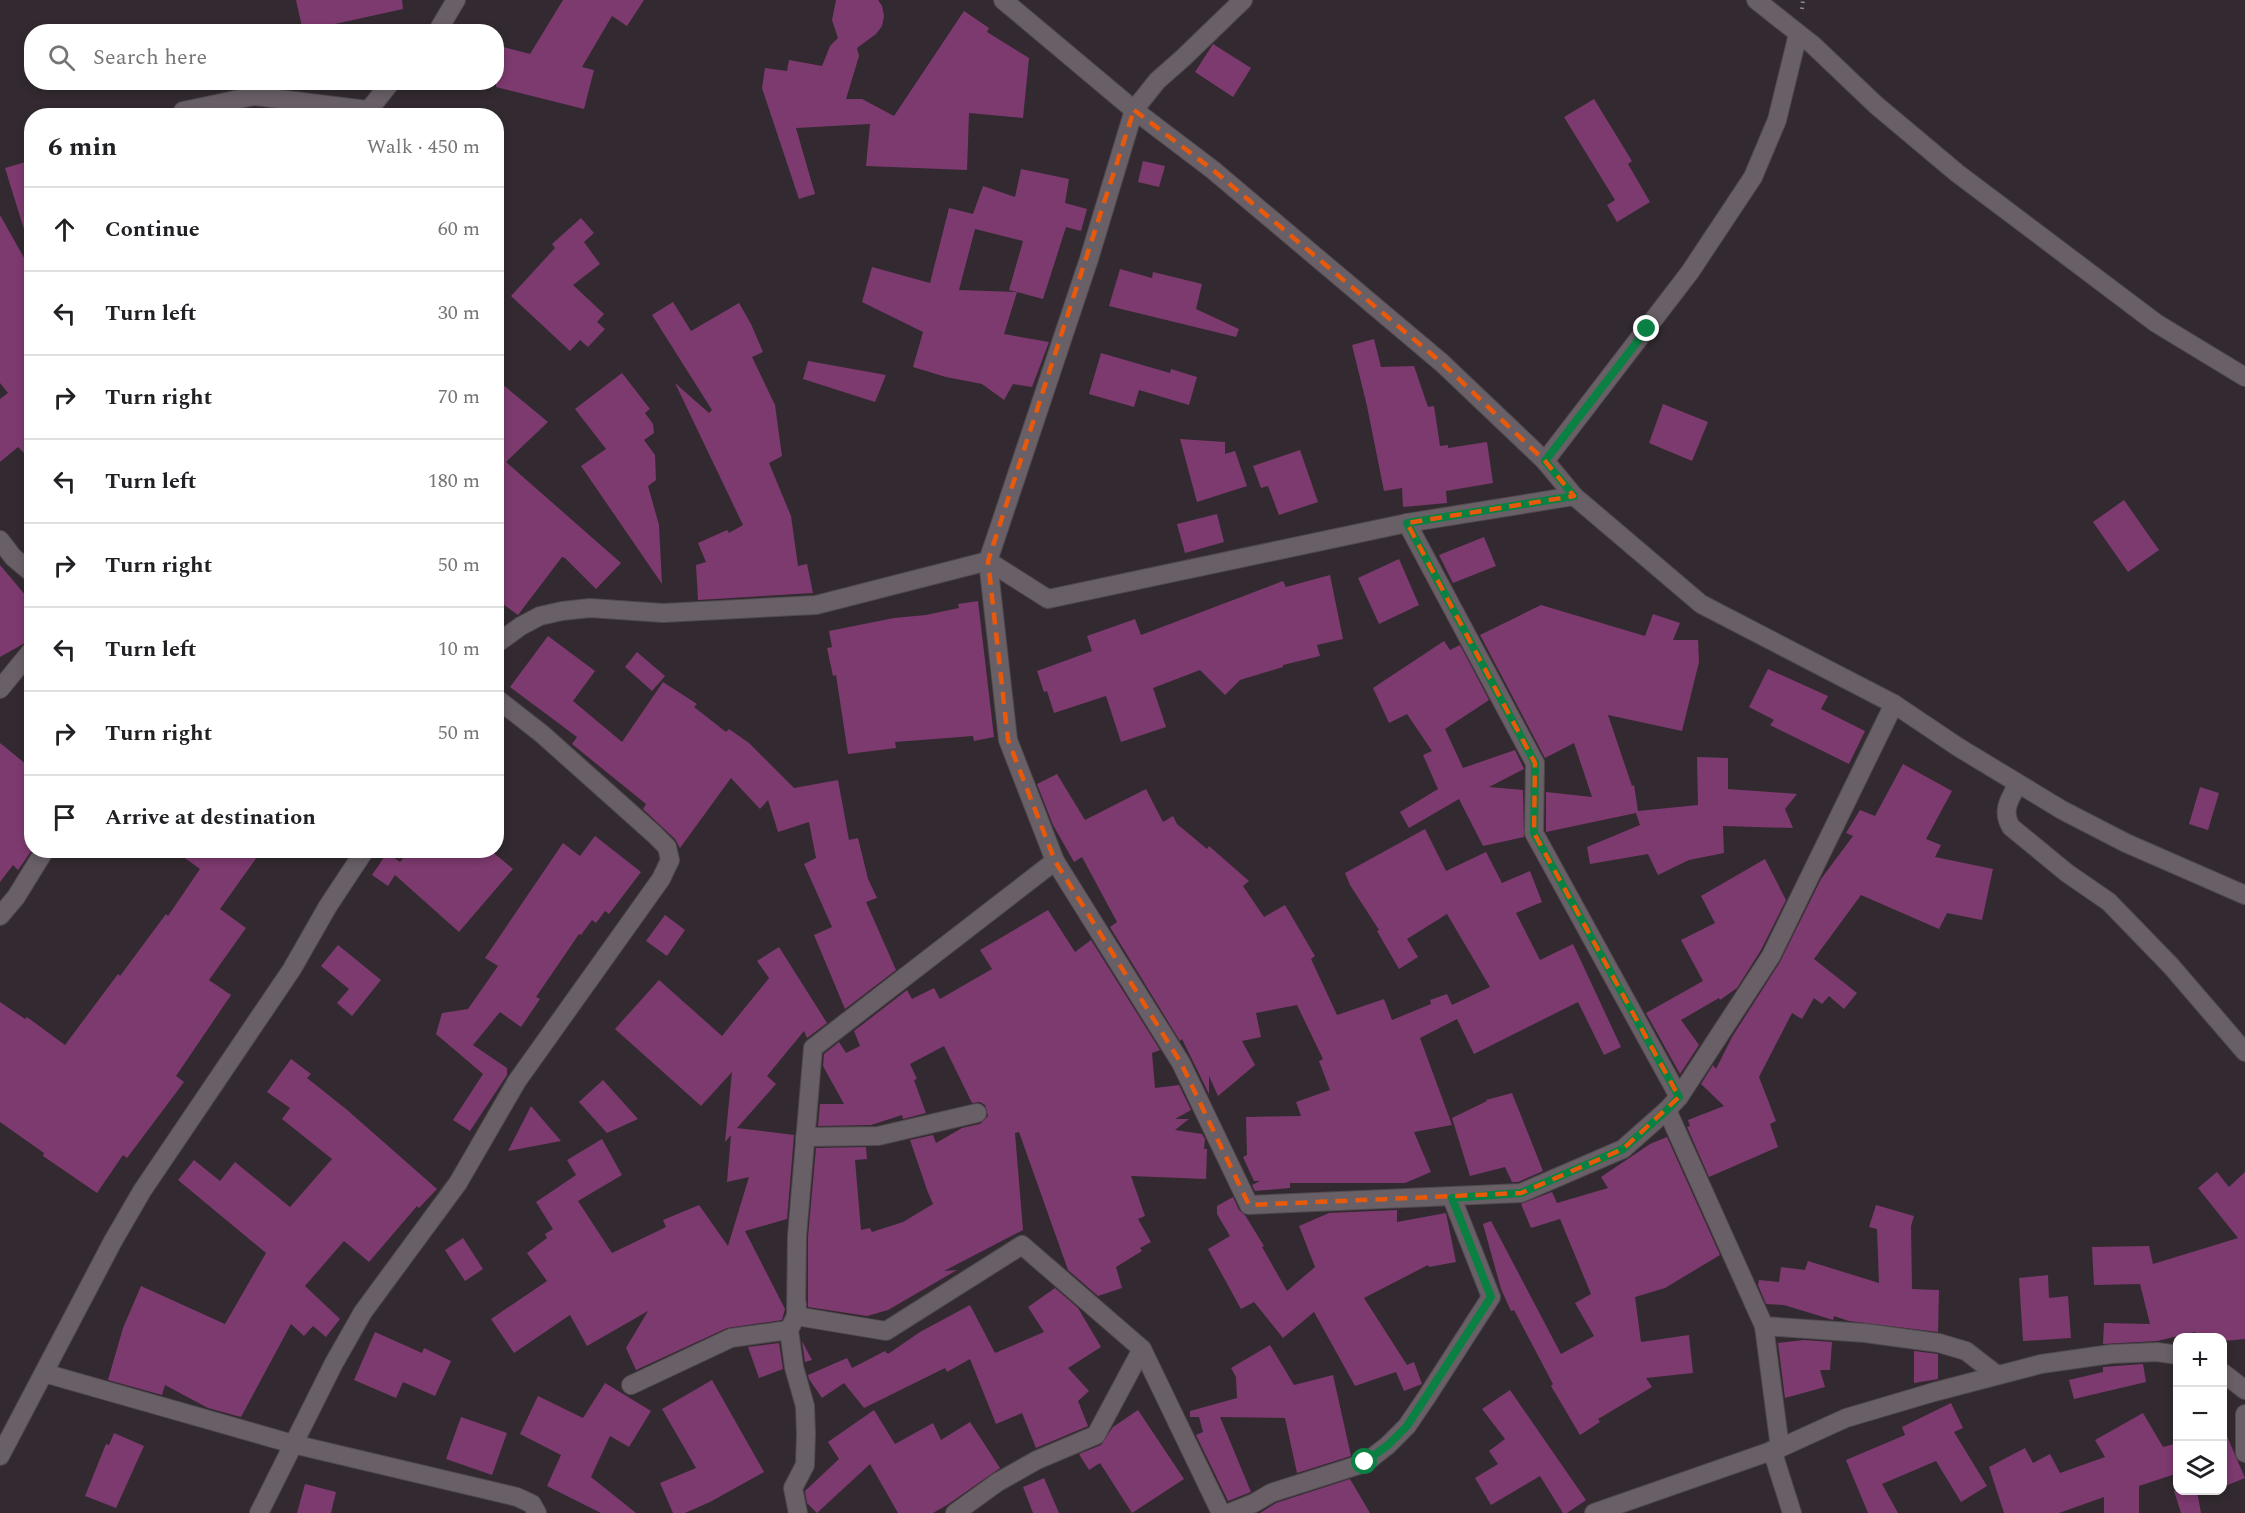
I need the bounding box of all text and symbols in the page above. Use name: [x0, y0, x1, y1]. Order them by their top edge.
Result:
search box: [24, 24, 504, 90]
icon: search: [45, 41, 78, 74]
text: Search here: [93, 41, 207, 74]
text: 6 min: [48, 127, 117, 167]
text: Walk · 450 m: [367, 132, 480, 162]
icon: ahead: [48, 213, 81, 246]
text: Continue: [105, 213, 200, 246]
text: 60 m: [438, 214, 480, 244]
icon: left: [48, 297, 81, 330]
text: Turn left: [105, 297, 197, 330]
text: 30 m: [438, 298, 480, 328]
route end: [1633, 315, 1659, 341]
icon: right: [48, 381, 81, 414]
text: Turn right: [105, 381, 212, 414]
text: 70 m: [438, 382, 480, 412]
icon: left: [48, 465, 81, 498]
text: Turn left: [105, 465, 197, 498]
text: 180 m: [428, 466, 480, 496]
icon: right: [48, 549, 81, 582]
text: Turn right: [105, 549, 212, 582]
text: 50 m: [438, 550, 480, 580]
icon: left: [48, 633, 81, 666]
text: Turn left: [105, 633, 197, 666]
text: 10 m: [438, 634, 480, 664]
icon: right: [48, 717, 81, 750]
text: Turn right: [105, 717, 212, 750]
text: 50 m: [438, 718, 480, 748]
icon: arrive: [48, 801, 81, 834]
text: Arrive at destination: [105, 801, 316, 834]
map controls: [2173, 1333, 2227, 1495]
button: +: [2173, 1333, 2227, 1387]
button: −: [2173, 1387, 2227, 1441]
button: layers: [2173, 1441, 2227, 1495]
route start: [1351, 1448, 1377, 1474]

